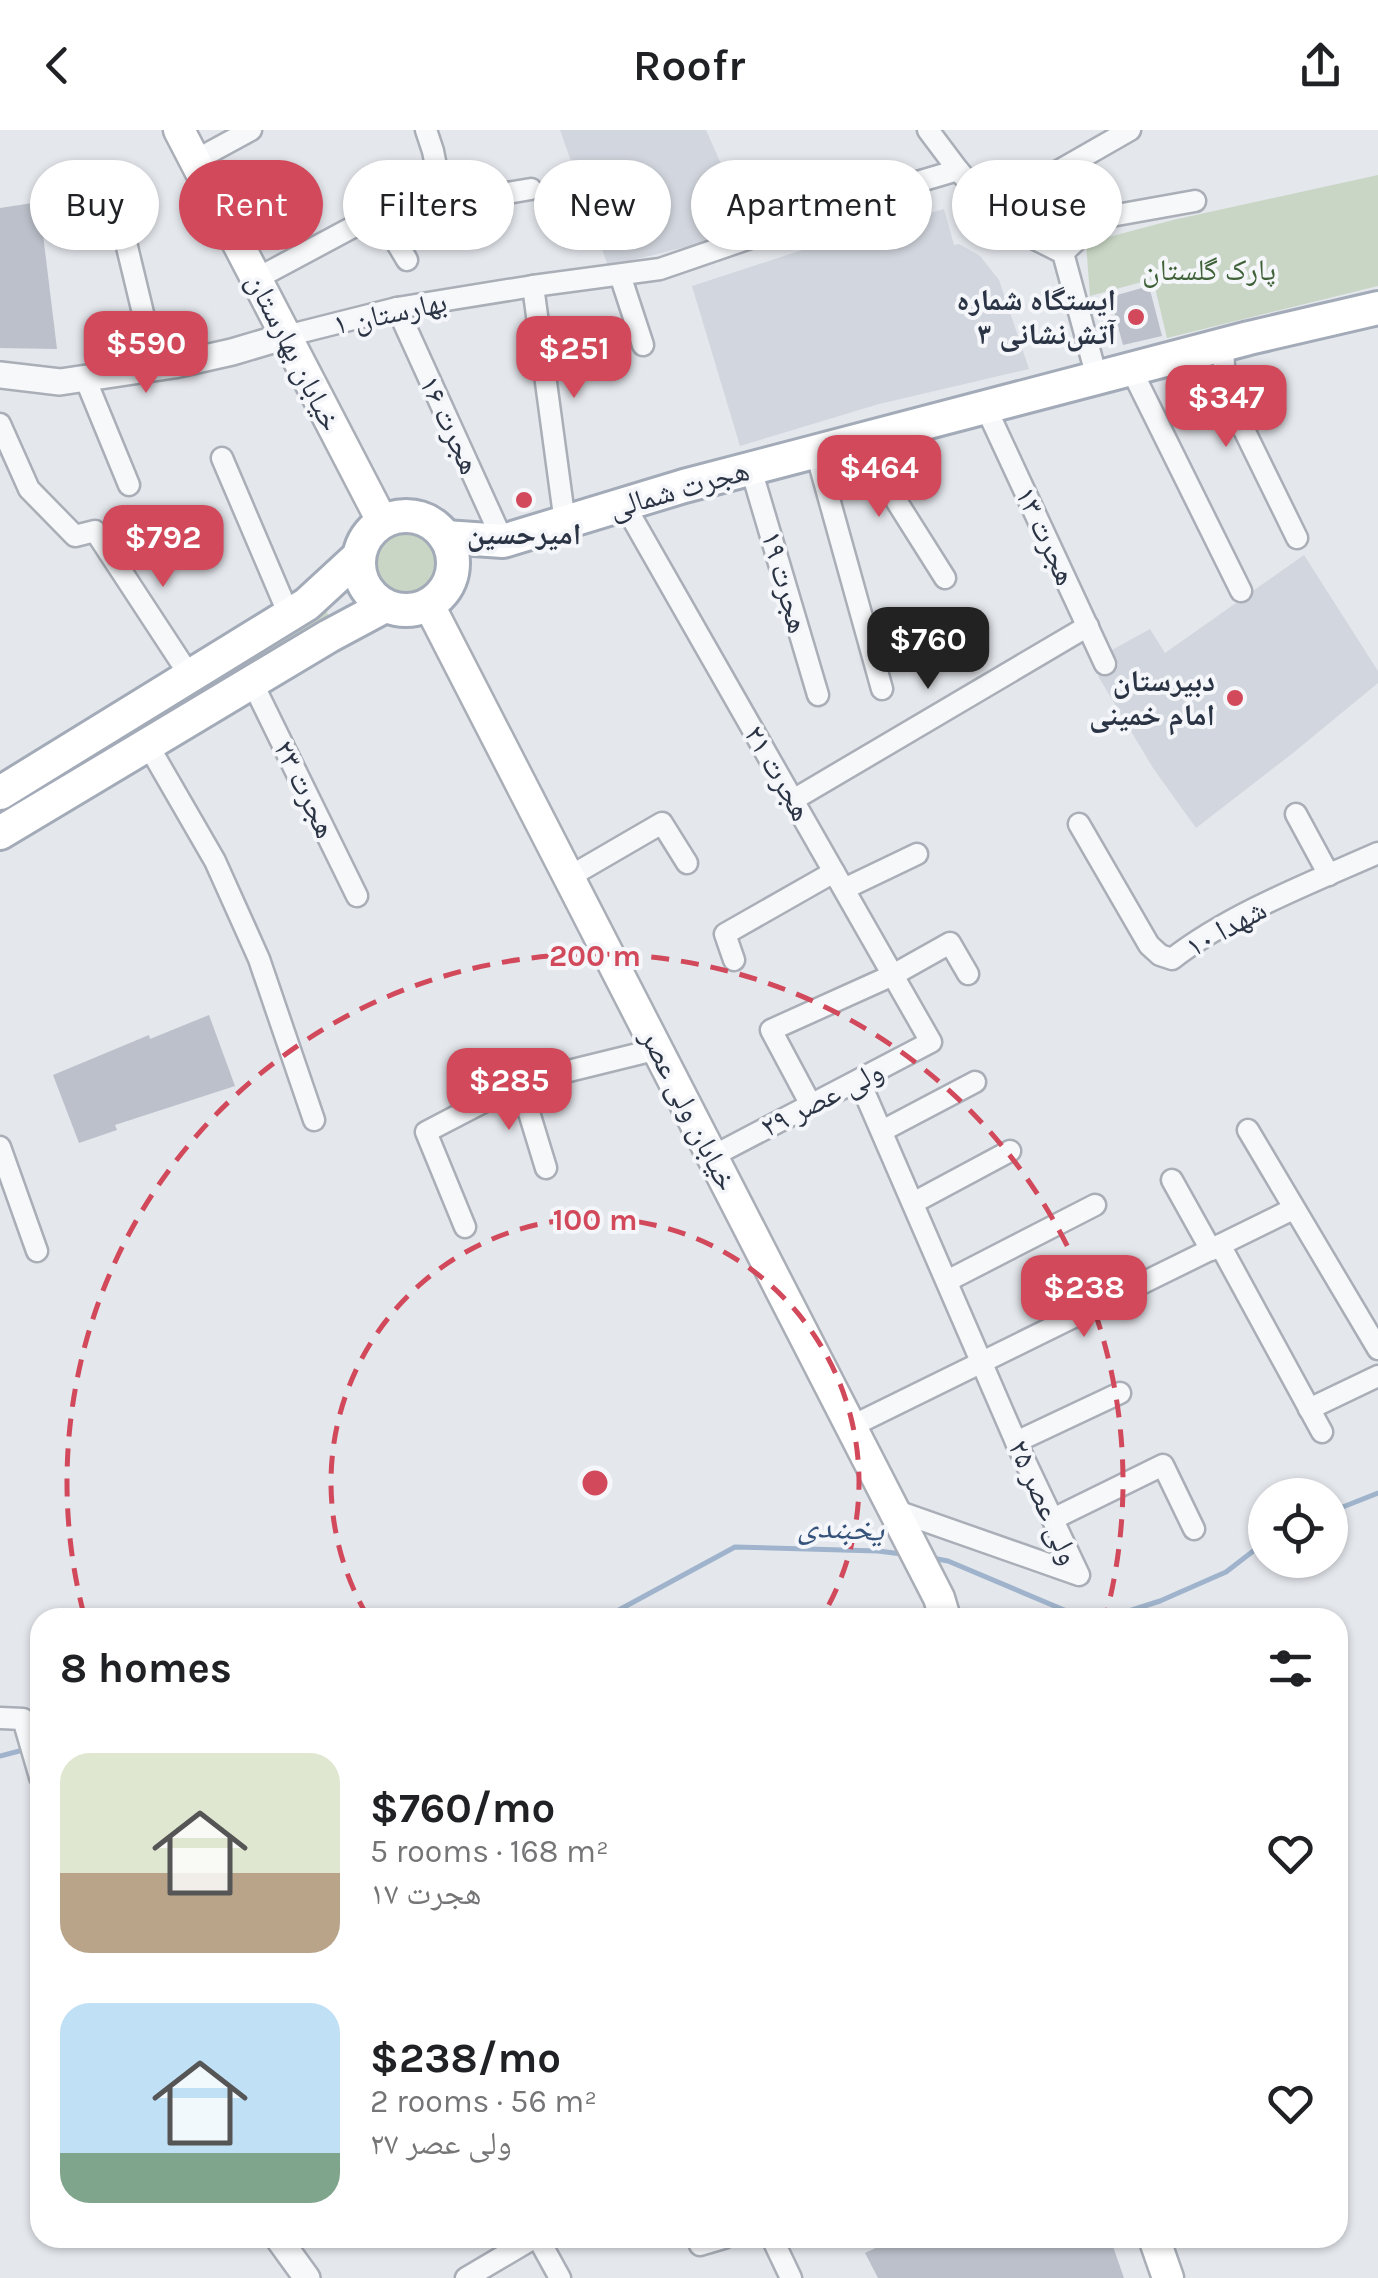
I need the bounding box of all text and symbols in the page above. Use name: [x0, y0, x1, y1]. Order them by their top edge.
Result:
icon: back: [30, 38, 85, 93]
icon: share: [1293, 38, 1348, 93]
text: Roofr: [633, 39, 745, 91]
chip: Buy: [30, 160, 159, 250]
chip: Rent: [179, 160, 323, 250]
chip: Filters: [343, 160, 514, 250]
chip: New: [534, 160, 671, 250]
chip: Apartment: [691, 160, 932, 250]
chip: House: [952, 160, 1122, 250]
park label: پارک گلستان: [1142, 252, 1276, 288]
street label: خیابان بهارستان: [239, 267, 349, 437]
place label: ایستگاه شماره ۳ آتش‌نشانی: [956, 282, 1117, 352]
street label: بهارستان ۱: [330, 283, 450, 343]
marker: ایستگاه شماره ۳ آتش‌نشانی: [1125, 306, 1147, 328]
pin: $590: [87, 311, 205, 396]
pin: $251: [515, 316, 633, 401]
text: $590: [106, 325, 186, 362]
text: $251: [538, 330, 610, 367]
pin: $347: [1167, 365, 1285, 450]
street label: هجرت ۱۶: [412, 370, 488, 480]
text: $347: [1188, 379, 1264, 416]
pin: $464: [820, 435, 938, 520]
text: $464: [839, 449, 919, 486]
street label: هجرت شمالی: [605, 452, 753, 526]
street label: هجرت ۱۳: [1008, 481, 1084, 591]
marker: امیرحسین: [513, 489, 535, 511]
pin: $792: [104, 505, 222, 590]
place label: امیرحسین: [467, 516, 581, 552]
text: $792: [125, 519, 201, 556]
street label: هجرت ۱۹: [753, 527, 817, 637]
pin: $760: [869, 607, 987, 692]
text: $760: [889, 621, 967, 658]
place label: دبیرستان امام خمینی: [1089, 663, 1215, 736]
marker: دبیرستان امام خمینی: [1224, 687, 1246, 709]
street label: هجرت ۲۱: [736, 719, 820, 827]
street label: هجرت ۲۳: [266, 734, 344, 844]
street label: شهدا ۱۰: [1179, 891, 1273, 965]
text: 200 m: [549, 938, 641, 974]
street label: خیابان ولی عصر: [632, 1022, 745, 1197]
pin: $285: [450, 1048, 568, 1133]
street label: ولی عصر ۲۹: [755, 1053, 889, 1145]
text: $285: [469, 1062, 549, 1099]
text: 100 m: [553, 1202, 637, 1238]
pin: $238: [1025, 1255, 1143, 1340]
text: $238: [1043, 1269, 1125, 1306]
street label: ولی عصر ۲۵: [1001, 1434, 1087, 1570]
centre of rings: [577, 1465, 613, 1501]
map controls: [1248, 1478, 1348, 1578]
button: locate: [1248, 1478, 1348, 1578]
water label: یخبندی: [797, 1507, 886, 1550]
icon: filters: [1263, 1641, 1318, 1696]
text: 8 homes: [60, 1643, 232, 1693]
text: $760/mo: [370, 1783, 555, 1833]
icon: home: [140, 1793, 260, 1913]
icon: heart: [1263, 1826, 1318, 1881]
text: 5 rooms · 168 m²: [370, 1833, 609, 1870]
text: هجرت ۱۷: [370, 1875, 482, 1912]
text: $238/mo: [370, 2033, 561, 2083]
icon: home: [140, 2043, 260, 2163]
icon: heart: [1263, 2076, 1318, 2131]
text: 2 rooms · 56 m²: [370, 2083, 597, 2120]
text: ولی عصر ۲۷: [370, 2125, 512, 2162]

